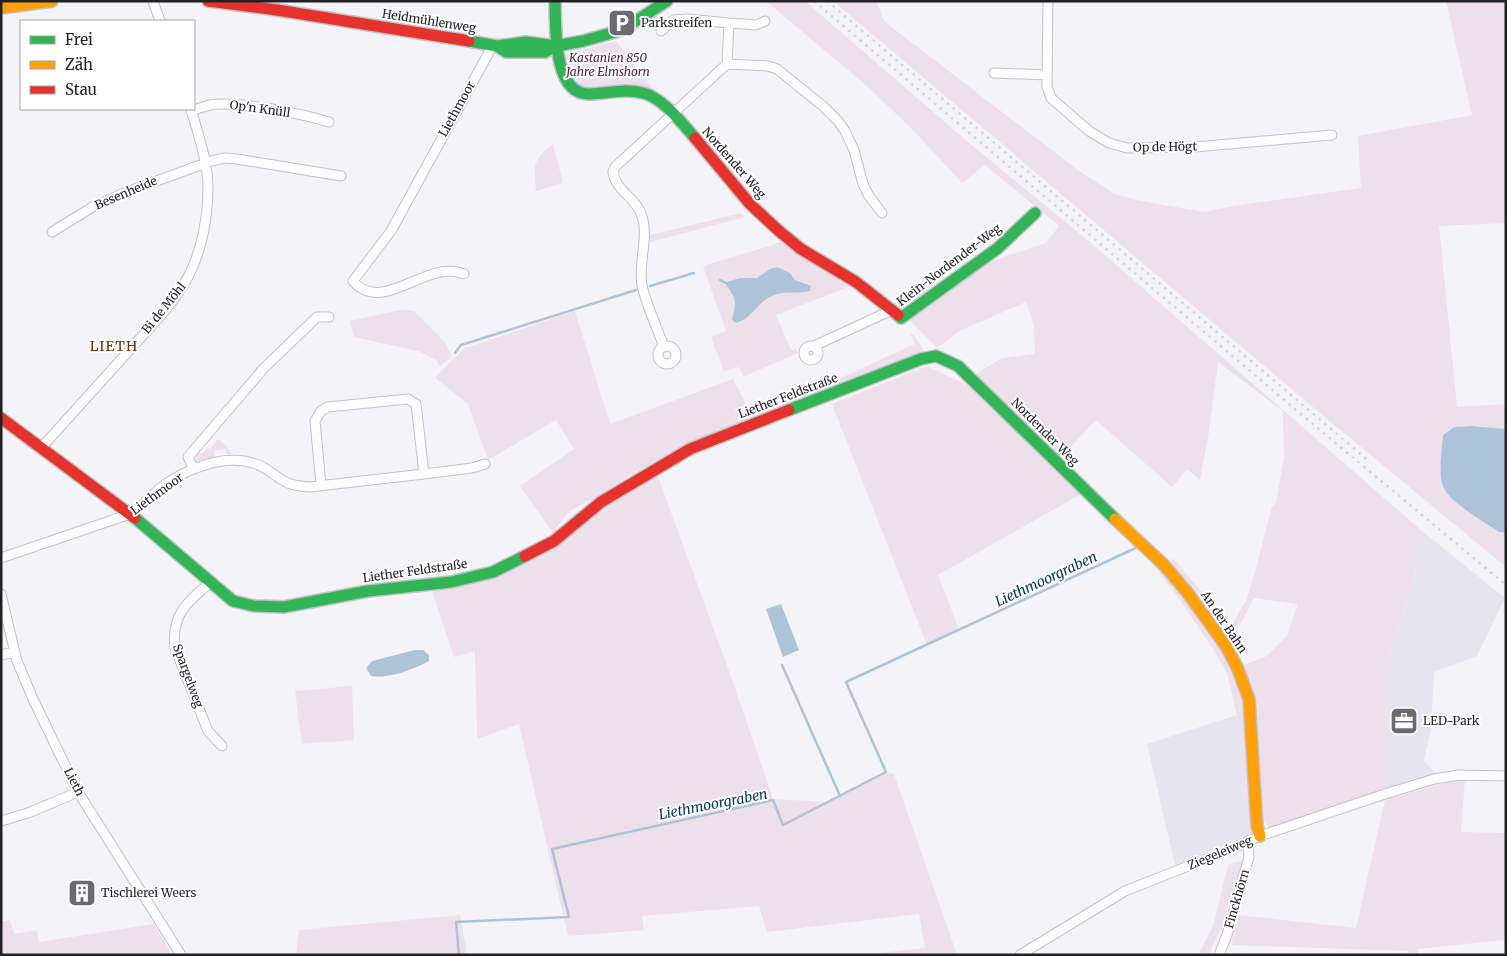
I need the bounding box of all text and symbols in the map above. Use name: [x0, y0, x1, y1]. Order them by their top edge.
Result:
street label: Heidmühlenweg: [381, 6, 478, 35]
parking icon: Parkstreifen: [607, 8, 637, 38]
place label: Parkstreifen: [641, 15, 712, 30]
legend: [20, 20, 195, 110]
text: Frei: [65, 30, 93, 49]
park label: Kastanien 850 Jahre Elmshorn: [564, 50, 650, 79]
text: Zäh: [65, 55, 93, 74]
street label: Liethmoor: [435, 78, 478, 139]
text: Stau: [65, 80, 97, 99]
street label: Op'n Knüll: [229, 97, 292, 120]
street label: Nordender Weg: [699, 124, 770, 202]
street label: Op de Högt: [1133, 138, 1197, 155]
street label: Besenheide: [92, 173, 159, 212]
street label: Klein-Nordender-Weg: [893, 220, 1005, 309]
street label: Bi de Möhl: [138, 279, 189, 336]
district label: LIETH: [90, 337, 138, 355]
street label: Liether Feldstraße: [736, 370, 840, 421]
street label: Nordender Weg: [1008, 395, 1083, 469]
street label: Liethmoor: [127, 469, 186, 518]
water label: Liethmoorgraben: [992, 548, 1100, 610]
street label: Liether Feldstraße: [362, 556, 468, 585]
street label: An der Bahn: [1198, 587, 1251, 656]
street label: Spargelweg: [170, 642, 207, 710]
office icon: LED-Park: [1389, 706, 1419, 736]
place label: LED-Park: [1423, 713, 1480, 728]
street label: Lieth: [61, 765, 88, 799]
water label: Liethmoorgraben: [657, 785, 769, 823]
street label: Ziegeleiweg: [1185, 832, 1255, 873]
street label: Finckhörn: [1221, 868, 1252, 930]
building icon: Tischlerei Weers: [67, 878, 97, 908]
place label: Tischlerei Weers: [101, 885, 196, 900]

